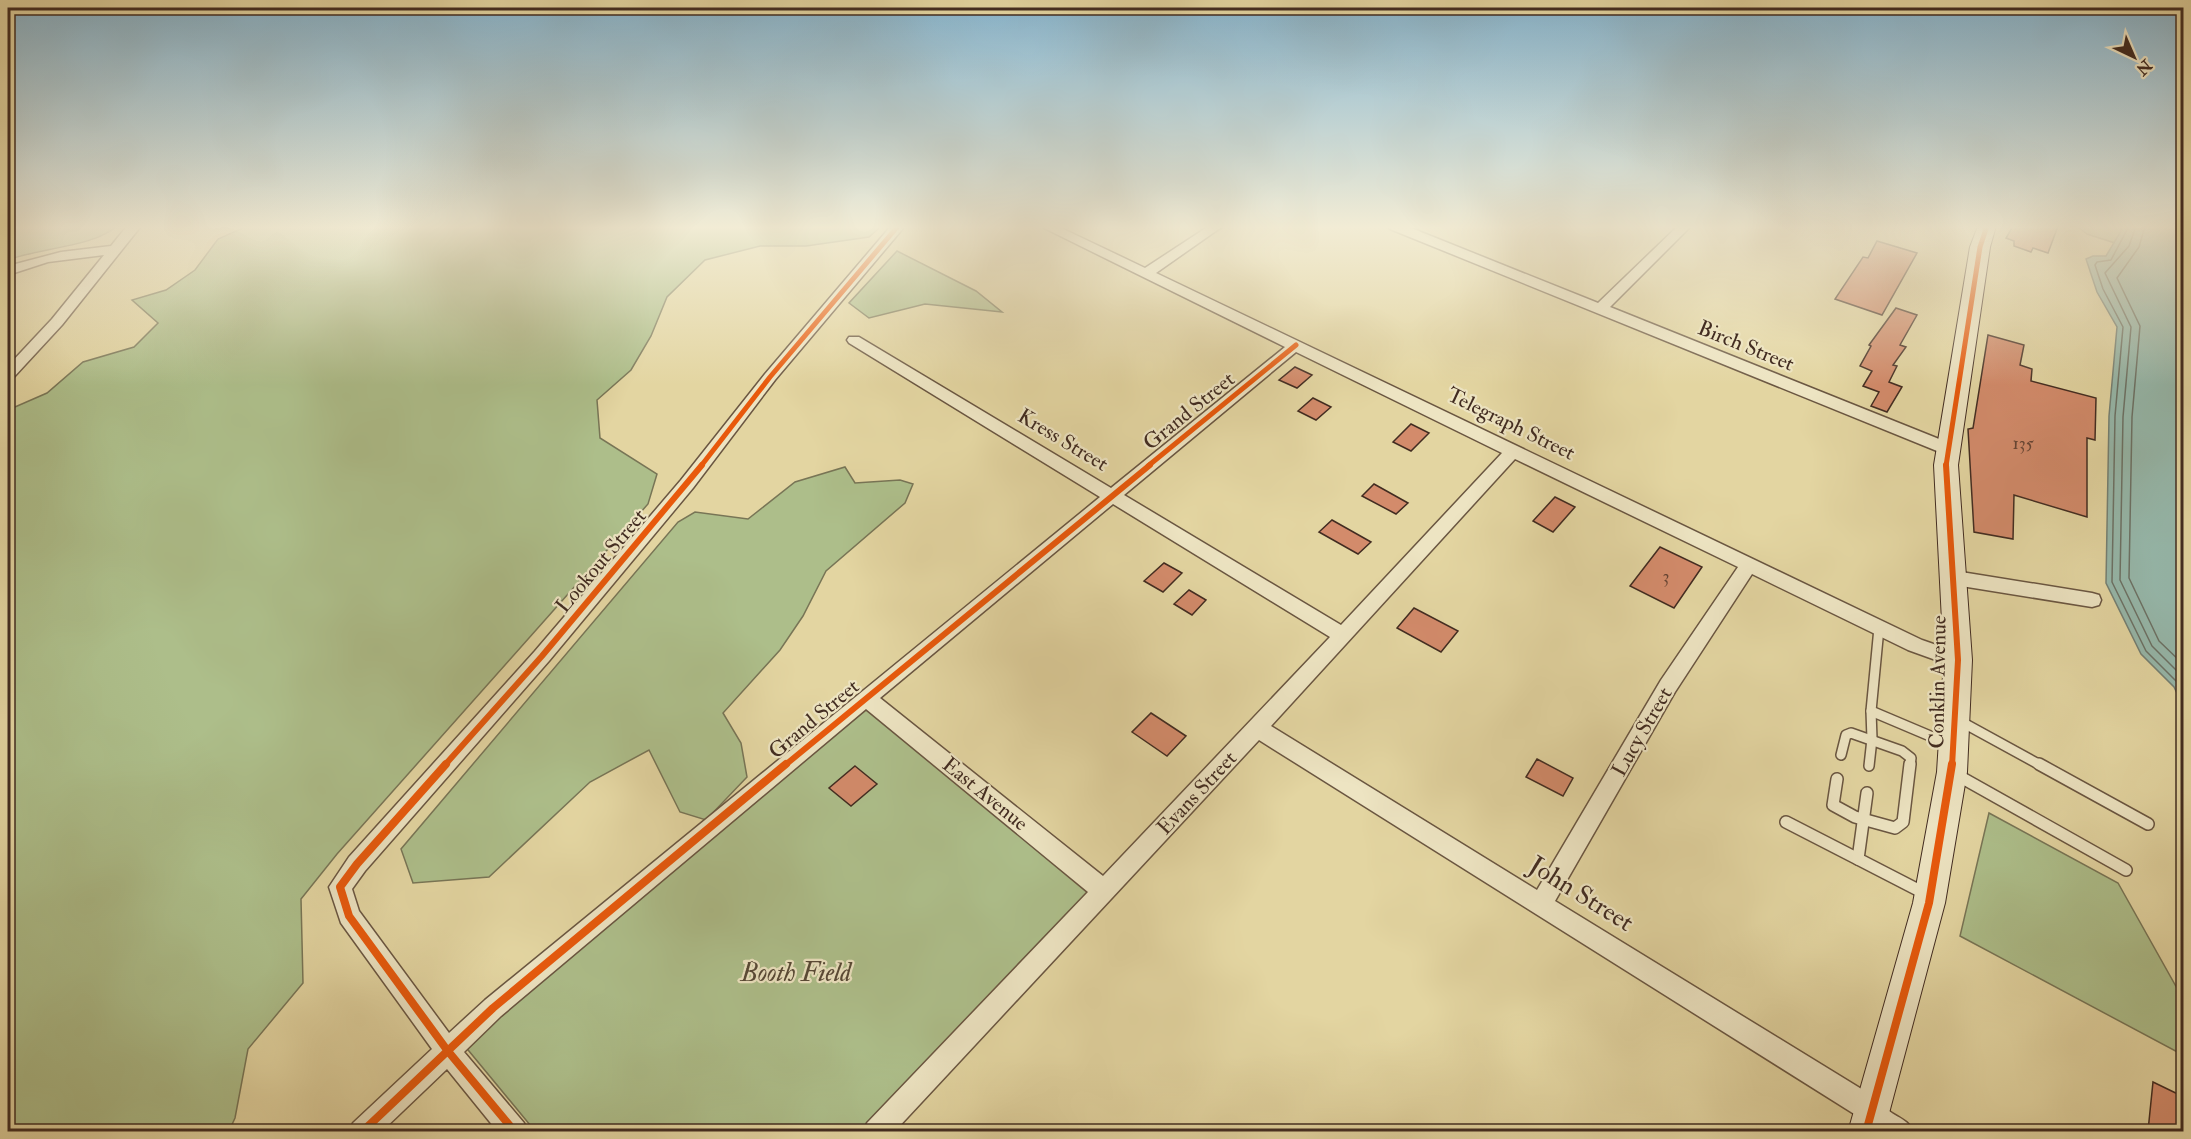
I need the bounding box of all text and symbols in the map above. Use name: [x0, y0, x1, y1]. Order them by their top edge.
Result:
north arrow: [2104, 27, 2164, 87]
text: N: [2131, 54, 2157, 80]
street label: Birch Street: [1694, 314, 1798, 378]
street label: Grand Street: [1138, 366, 1240, 456]
street label: Telegraph Street: [1443, 381, 1580, 467]
street label: Kress Street: [1013, 403, 1113, 478]
house number: 135: [2012, 432, 2034, 455]
street label: Lookout Street: [550, 503, 653, 619]
house number: 3: [1663, 565, 1669, 588]
street label: Conklin Avenue: [1923, 615, 1953, 749]
street label: Grand Street: [763, 673, 865, 765]
street label: Lucy Street: [1606, 682, 1678, 782]
street label: Evans Street: [1151, 745, 1243, 841]
street label: East Avenue: [936, 751, 1034, 837]
street label: John Street: [1522, 849, 1639, 939]
park label: Booth Field: [739, 957, 853, 989]

